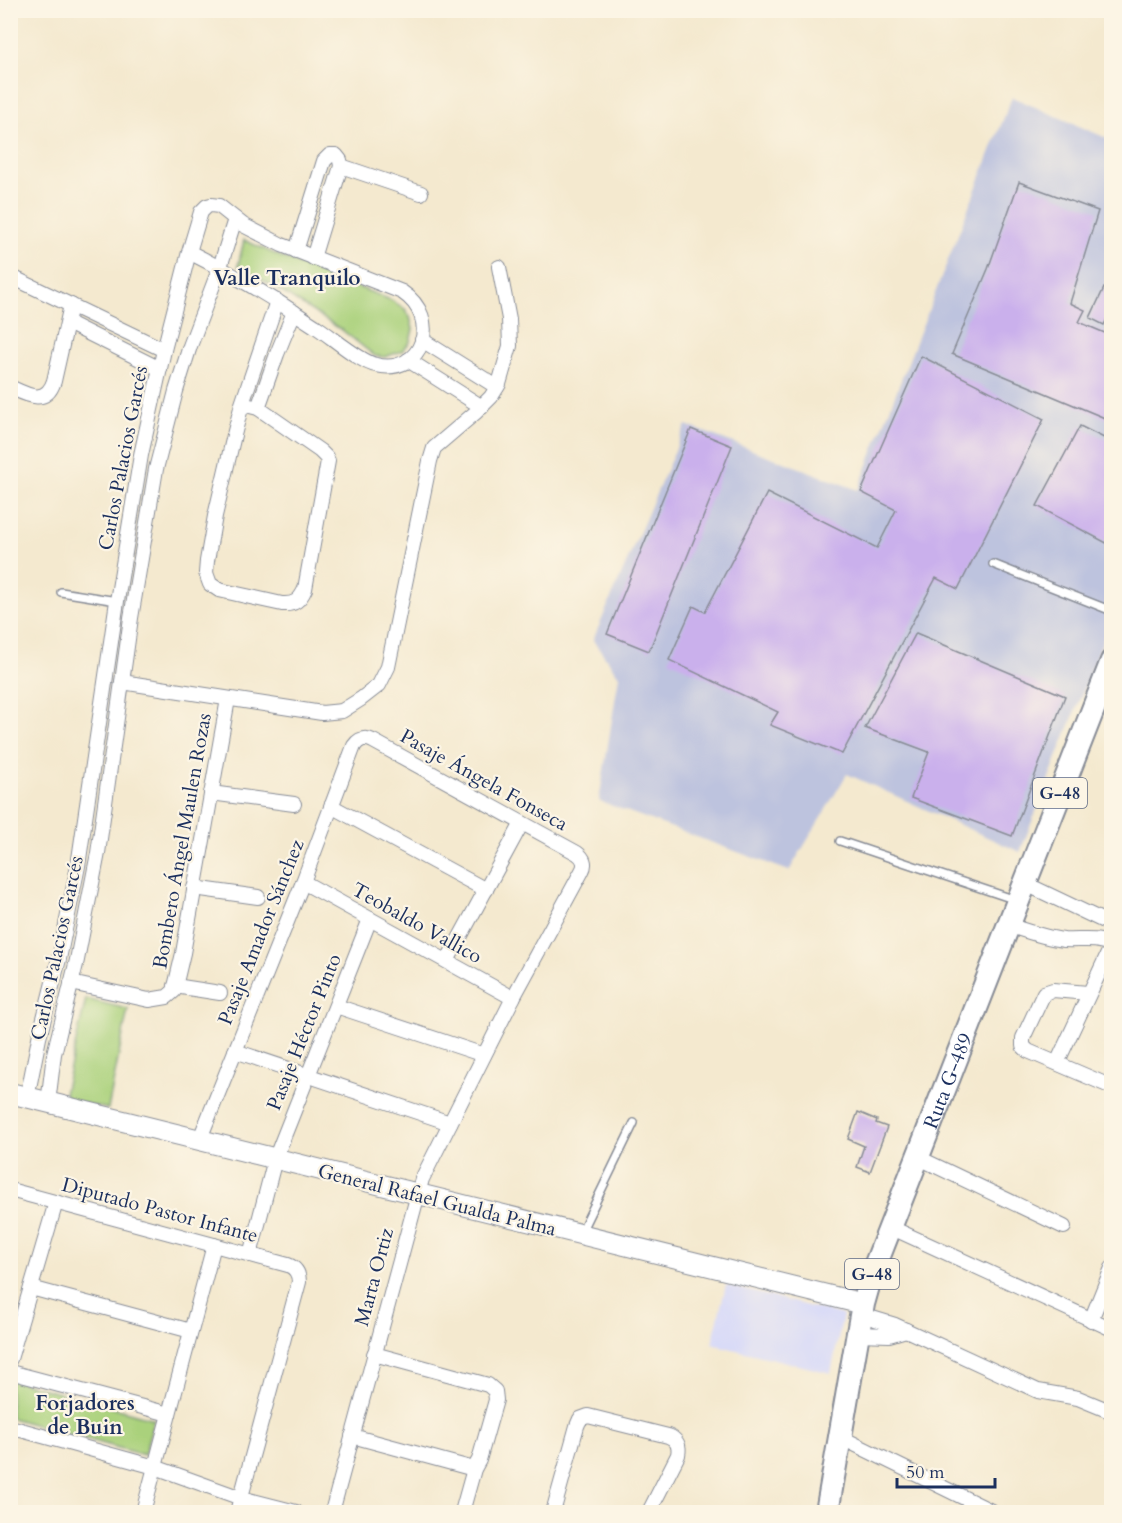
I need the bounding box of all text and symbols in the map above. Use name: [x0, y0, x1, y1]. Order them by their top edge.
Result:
district label: Valle Tranquilo: [214, 264, 360, 293]
street label: Carlos Palacios Garcés: [92, 363, 154, 553]
street label: Bombero Ángel Maulen Rozas: [146, 711, 218, 971]
street label: Pasaje Ángela Fonseca: [395, 723, 573, 838]
road number: G-48: [1033, 778, 1087, 808]
street label: Pasaje Amador Sánchez: [211, 835, 311, 1029]
street label: Carlos Palacios Garcés: [24, 853, 90, 1043]
street label: Teobaldo Vallico: [347, 876, 487, 970]
street label: Pasaje Héctor Pinto: [260, 950, 348, 1114]
street label: Ruta G-489: [917, 1029, 979, 1133]
street label: General Rafael Gualda Palma: [315, 1157, 559, 1243]
street label: Diputado Pastor Infante: [59, 1171, 261, 1249]
street label: Marta Ortiz: [348, 1225, 400, 1329]
road number: G-48: [845, 1259, 899, 1289]
district label: Forjadores de Buin: [35, 1389, 135, 1442]
scale bar: [897, 1451, 994, 1489]
text: 50 m: [906, 1460, 945, 1485]

